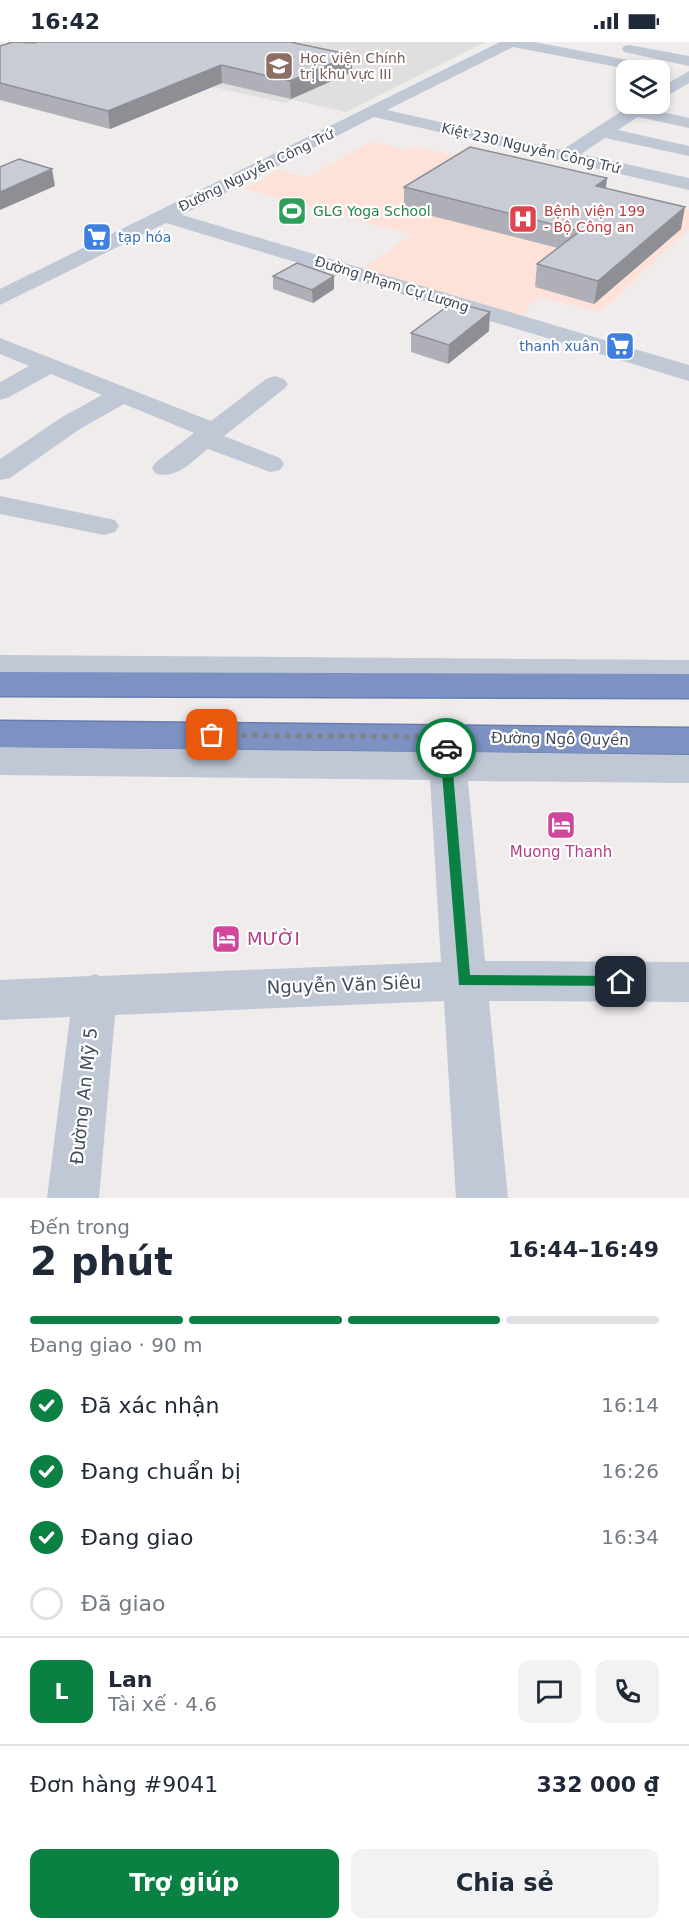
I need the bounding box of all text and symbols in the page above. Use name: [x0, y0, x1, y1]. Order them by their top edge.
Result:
text: 16:42: [30, 9, 100, 34]
school or university icon: Học viện Chính trị khu vực III: [263, 50, 295, 82]
place label: Học viện Chính trị khu vực III: [300, 50, 406, 82]
map controls: [616, 60, 670, 114]
button: layers: [616, 60, 670, 114]
street label: Kiệt 230 Nguyễn Công Trứ: [440, 120, 623, 177]
street label: Đường Nguyễn Công Trứ: [176, 125, 337, 215]
sports icon: GLG Yoga School: [276, 195, 308, 227]
place label: GLG Yoga School: [313, 203, 431, 219]
hospital icon: Bệnh viện 199 - Bộ Công an: [507, 203, 539, 235]
place label: Bệnh viện 199 - Bộ Công an: [544, 203, 645, 235]
supermarket icon: tạp hóa: [81, 221, 113, 253]
place label: tạp hóa: [118, 229, 171, 245]
street label: Đường Phạm Cự Lượng: [313, 253, 471, 315]
supermarket icon: thanh xuân: [604, 330, 636, 362]
place label: thanh xuân: [519, 338, 599, 354]
pin: [186, 709, 237, 760]
icon: bag: [195, 718, 228, 751]
courier: [416, 718, 476, 778]
street label: Đường Ngô Quyền: [491, 729, 629, 749]
icon: car: [430, 732, 463, 765]
hotel icon: Muong Thanh: [545, 809, 577, 841]
place label: Muong Thanh: [510, 843, 612, 861]
hotel icon: MƯỜI: [210, 923, 242, 955]
place label: MƯỜI: [247, 928, 300, 949]
pin: [595, 956, 646, 1007]
icon: home: [604, 965, 637, 998]
street label: Nguyễn Văn Siêu: [266, 971, 422, 998]
street label: Đường An Mỹ 5: [66, 1026, 101, 1166]
text: Đến trong: [30, 1215, 130, 1239]
text: 16:44–16:49: [508, 1237, 659, 1262]
text: 2 phút: [30, 1239, 173, 1284]
text: Đang giao · 90 m: [30, 1333, 203, 1357]
icon: check: [30, 1389, 63, 1422]
text: Đã xác nhận: [81, 1393, 219, 1418]
text: 16:14: [601, 1393, 659, 1417]
icon: check: [30, 1455, 63, 1488]
text: Đang chuẩn bị: [81, 1459, 241, 1484]
text: 16:26: [601, 1459, 659, 1483]
icon: check: [30, 1521, 63, 1554]
text: Đang giao: [81, 1525, 193, 1550]
text: 16:34: [601, 1525, 659, 1549]
text: Đã giao: [81, 1591, 166, 1616]
button: chat: [518, 1660, 581, 1723]
button: phone: [596, 1660, 659, 1723]
text: Lan: [108, 1667, 153, 1692]
text: L: [54, 1679, 69, 1704]
text: Tài xế · 4.6: [108, 1692, 217, 1716]
text: Đơn hàng #9041: [30, 1772, 218, 1797]
text: 332 000 ₫: [537, 1772, 659, 1797]
button: Trợ giúp: [30, 1849, 339, 1918]
button: Chia sẻ: [351, 1849, 659, 1918]

